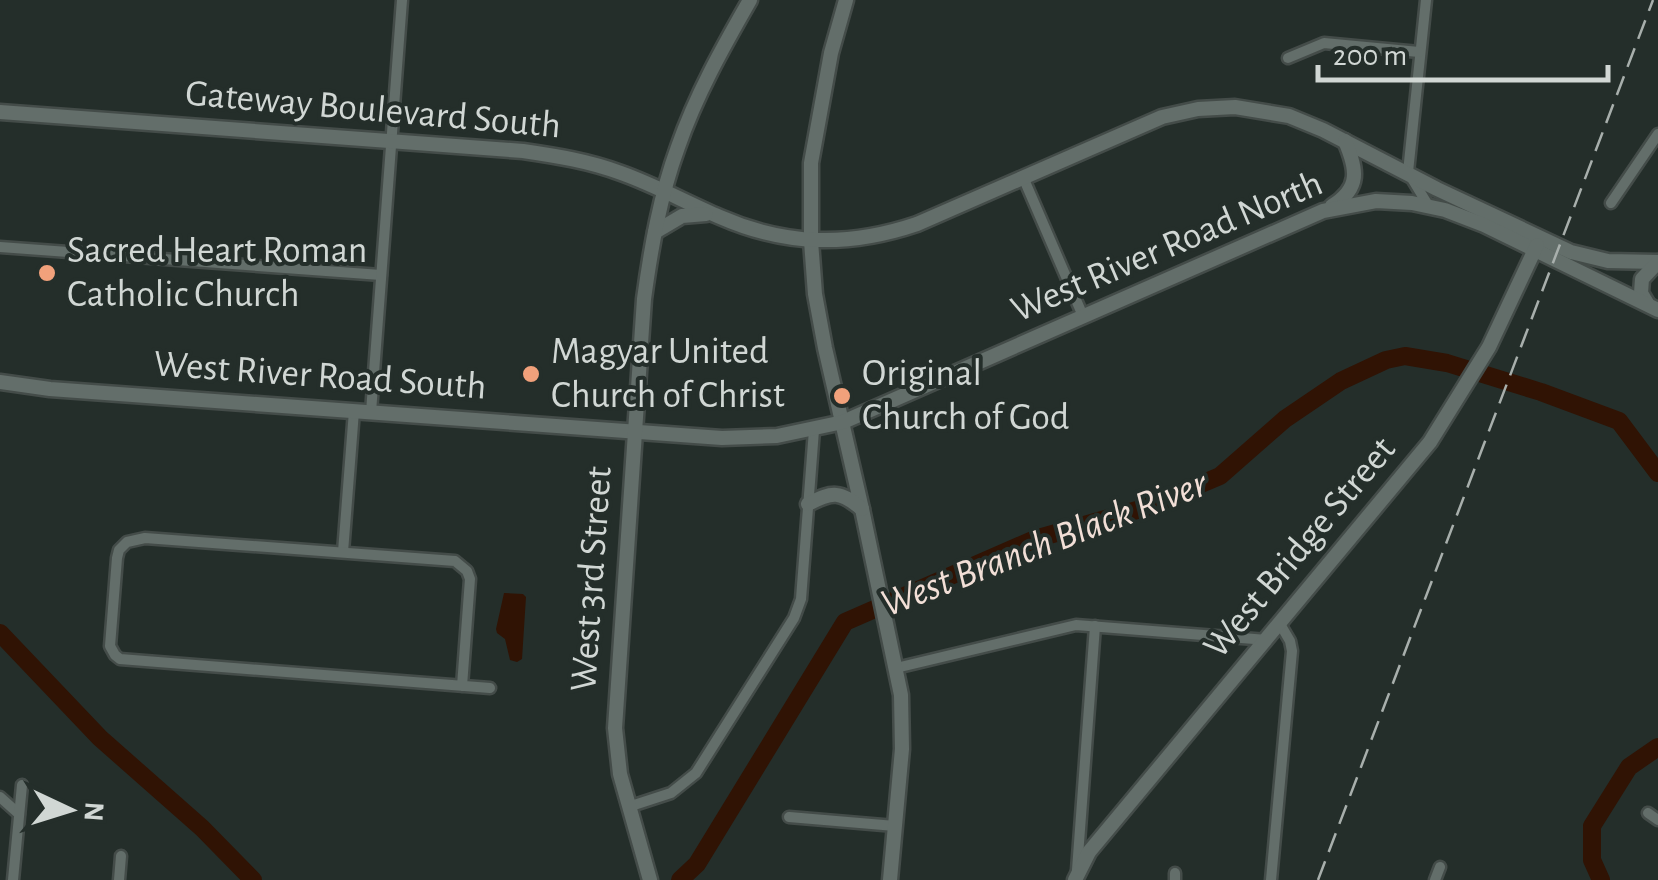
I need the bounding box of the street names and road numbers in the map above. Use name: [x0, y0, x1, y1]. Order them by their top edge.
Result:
street label: Gateway Boulevard South: [184, 75, 562, 145]
street label: West River Road North: [1006, 164, 1328, 330]
street label: West River Road South: [153, 345, 487, 407]
street label: West Bridge Street: [1197, 430, 1403, 666]
street label: West 3rd Street: [565, 465, 619, 693]

